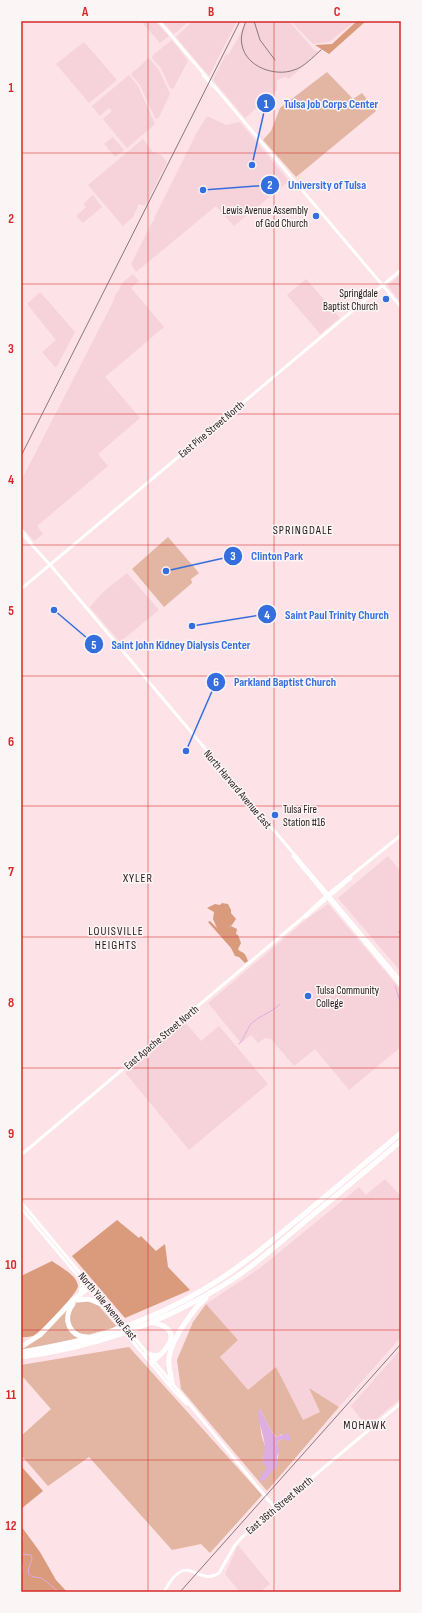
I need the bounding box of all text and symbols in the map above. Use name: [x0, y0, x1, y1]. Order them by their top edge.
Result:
text: A: [81, 4, 89, 20]
text: B: [208, 4, 214, 20]
text: C: [334, 4, 341, 20]
text: 1: [8, 80, 14, 96]
callout: Tulsa Job Corps Center: [256, 91, 387, 115]
text: 1: [264, 97, 269, 112]
text: Tulsa Job Corps Center: [284, 97, 379, 112]
callout: University of Tulsa: [260, 173, 374, 197]
text: 2: [267, 178, 273, 193]
text: University of Tulsa: [288, 178, 366, 193]
place label: Lewis Avenue Assembly of God Church: [222, 204, 309, 230]
text: 2: [8, 211, 14, 227]
marker: Lewis Avenue Assembly of God Church: [311, 211, 321, 221]
place label: Springdale Baptist Church: [323, 287, 378, 313]
marker: Springdale Baptist Church: [381, 294, 391, 304]
text: 3: [8, 341, 14, 357]
street label: East Pine Street North: [176, 398, 247, 461]
text: 4: [8, 472, 14, 488]
district label: SPRINGDALE: [273, 523, 333, 538]
callout: Clinton Park: [223, 544, 311, 568]
text: 3: [230, 549, 236, 564]
text: Clinton Park: [251, 549, 303, 564]
callout: Saint Paul Trinity Church: [257, 602, 397, 626]
text: 5: [8, 603, 14, 619]
text: 4: [264, 608, 270, 623]
text: Saint Paul Trinity Church: [285, 608, 389, 623]
callout: Saint John Kidney Dialysis Center: [84, 632, 259, 656]
text: 5: [91, 638, 97, 653]
text: Saint John Kidney Dialysis Center: [111, 638, 251, 653]
callout: Parkland Baptist Church: [206, 670, 344, 694]
text: 6: [213, 675, 219, 690]
text: Parkland Baptist Church: [234, 675, 336, 690]
text: 6: [8, 734, 14, 750]
street label: North Harvard Avenue East: [201, 747, 275, 832]
place label: Tulsa Fire Station #16: [283, 803, 326, 829]
marker: Tulsa Fire Station #16: [270, 810, 280, 820]
text: 7: [8, 864, 14, 880]
district label: XYLER: [122, 871, 153, 886]
district label: LOUISVILLE HEIGHTS: [88, 924, 144, 953]
place label: Tulsa Community College: [316, 984, 380, 1010]
marker: Tulsa Community College: [303, 991, 313, 1001]
text: 8: [8, 995, 14, 1011]
street label: East Apache Street North: [121, 1002, 201, 1072]
text: 9: [8, 1126, 14, 1142]
text: 10: [5, 1257, 17, 1273]
street label: North Yale Avenue East: [76, 1270, 140, 1343]
text: 11: [6, 1387, 16, 1403]
district label: MOHAWK: [343, 1418, 387, 1433]
street label: East 36th Street North: [243, 1473, 316, 1537]
text: 12: [6, 1518, 17, 1534]

